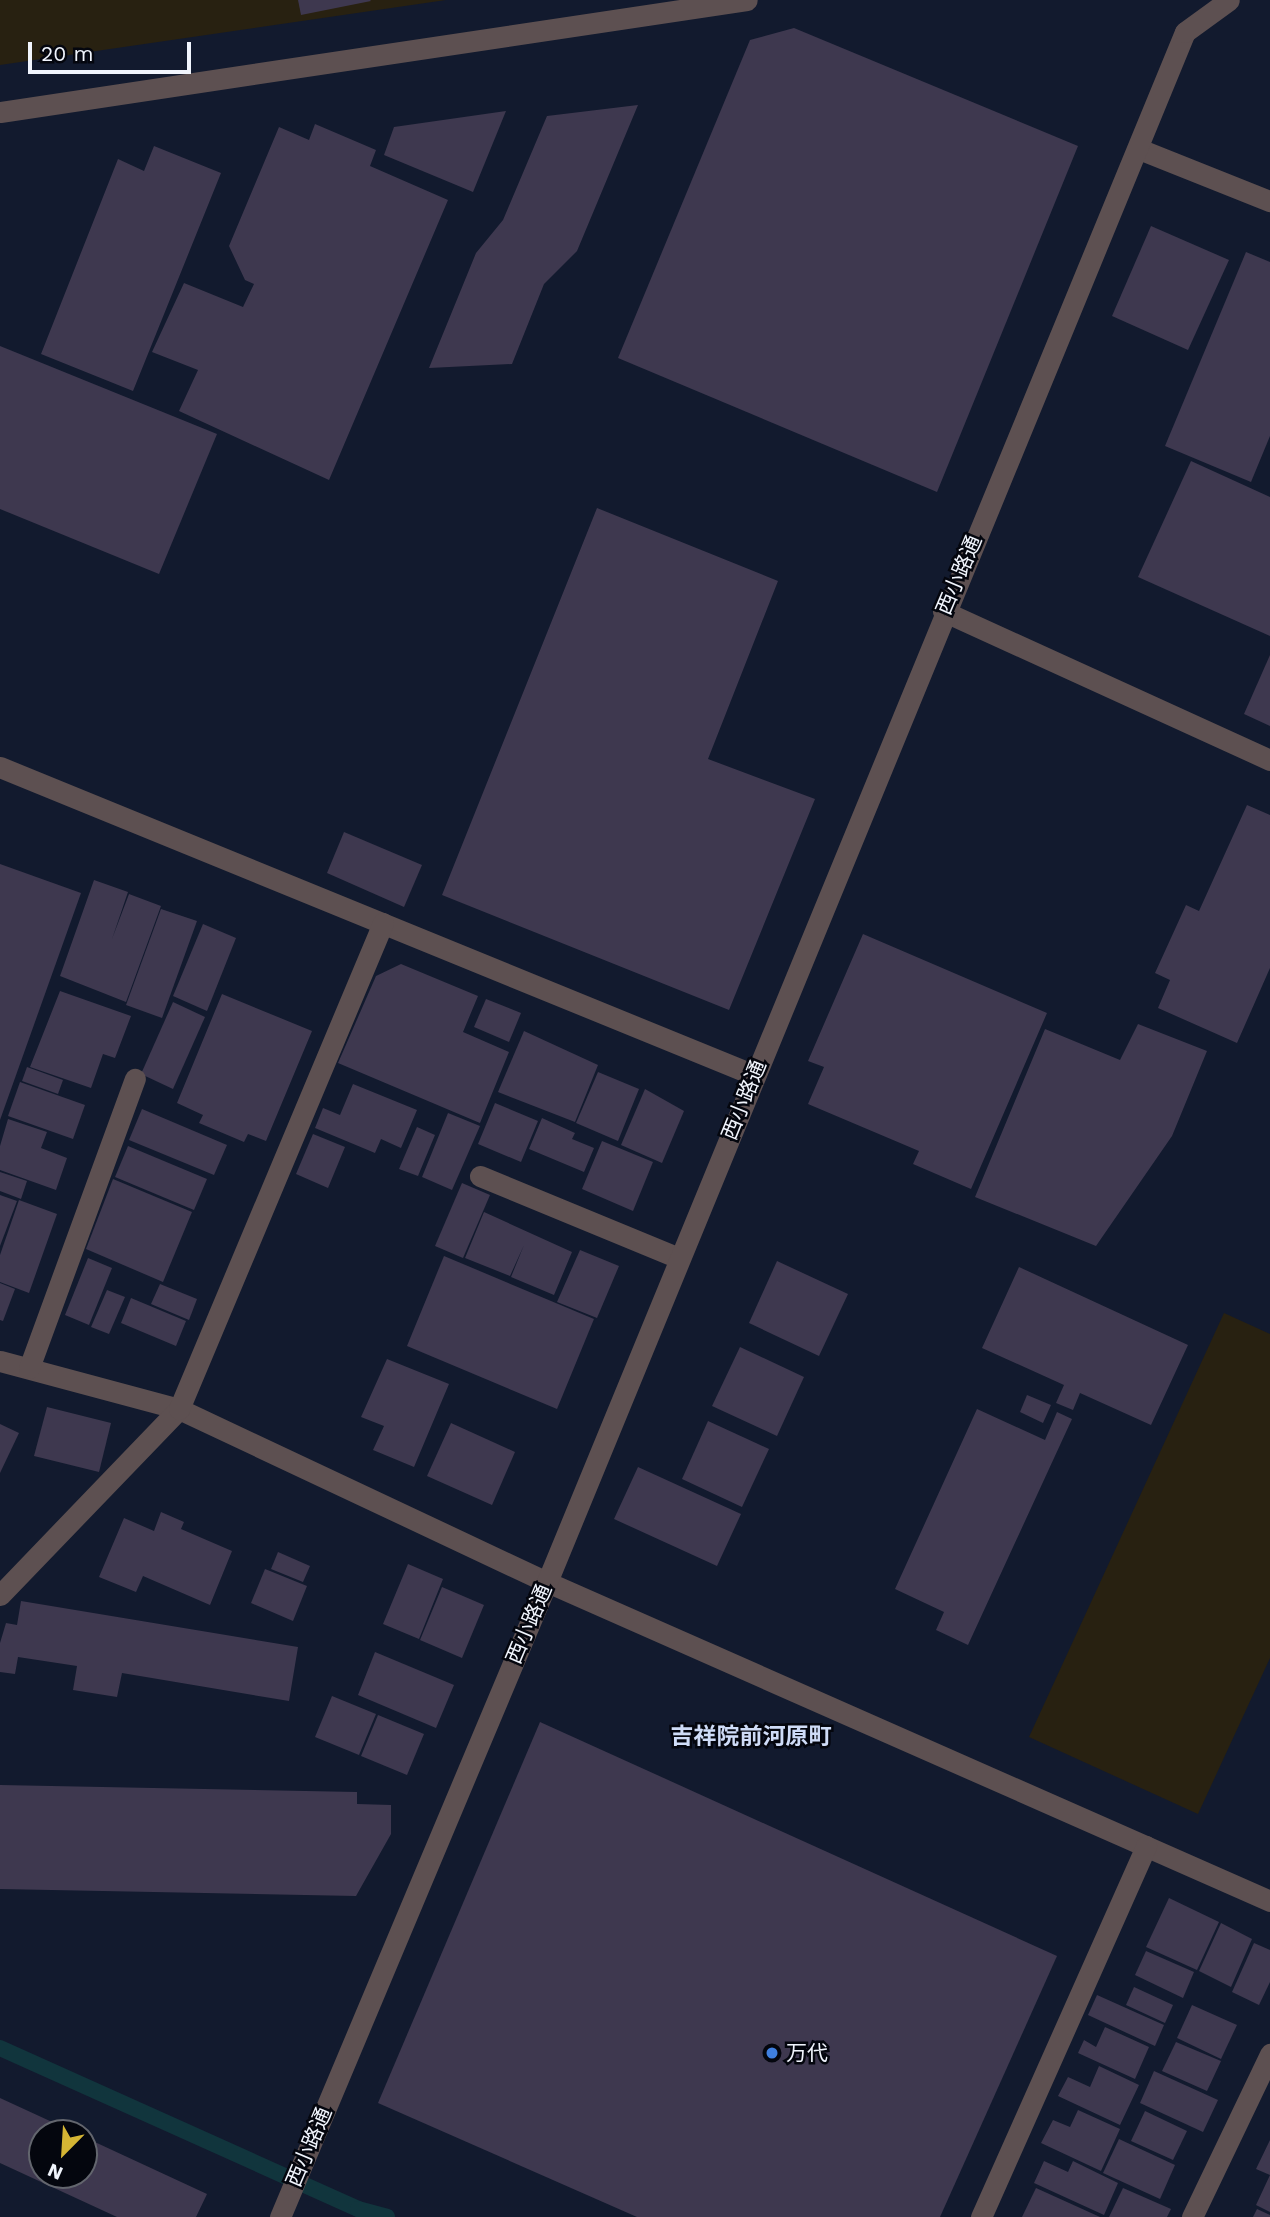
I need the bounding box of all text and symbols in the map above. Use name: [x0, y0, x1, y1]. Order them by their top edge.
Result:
scale bar: [32, 28, 194, 72]
text: 20 m: [41, 41, 93, 66]
street label: 西小路通: [931, 531, 987, 619]
street label: 西小路通: [717, 1056, 771, 1144]
street label: 西小路通: [501, 1580, 557, 1668]
district label: 吉祥院前河原町: [671, 1723, 831, 1751]
place label: 万代: [786, 2040, 828, 2066]
marker: 万代: [764, 2045, 780, 2061]
street label: 西小路通: [281, 2103, 337, 2191]
north arrow: [28, 2119, 98, 2189]
text: N: [44, 2158, 66, 2185]

